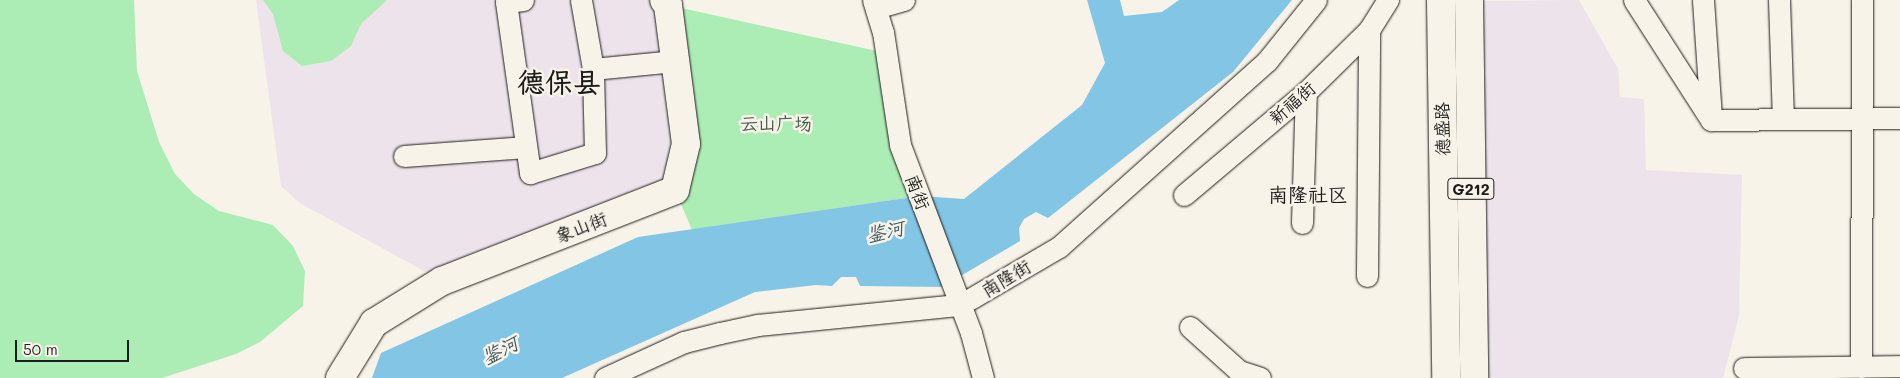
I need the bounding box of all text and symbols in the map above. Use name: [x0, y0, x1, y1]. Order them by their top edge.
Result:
district label: 德保县: [517, 64, 601, 98]
street label: 新福街: [1265, 77, 1319, 129]
street label: 德盛路: [1431, 102, 1453, 156]
park label: 云山广场: [740, 112, 812, 134]
street label: 南街: [901, 171, 935, 213]
road number: G212: [1447, 175, 1495, 202]
district label: 南隆社区: [1268, 182, 1348, 206]
street label: 象山街: [552, 207, 610, 247]
water label: 鉴河: [864, 216, 906, 246]
street label: 南隆街: [977, 255, 1035, 301]
scale bar: [18, 330, 131, 362]
water label: 鉴河: [478, 331, 522, 369]
text: 50 m: [23, 339, 58, 359]

